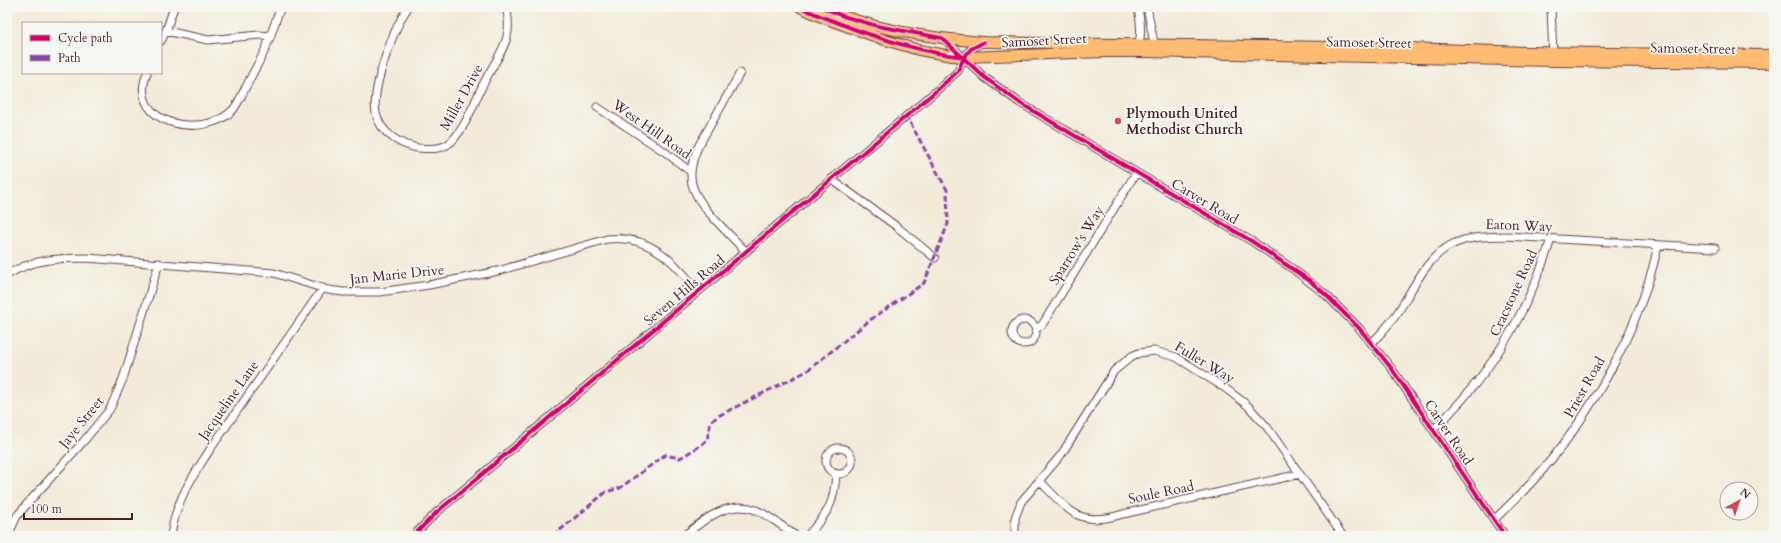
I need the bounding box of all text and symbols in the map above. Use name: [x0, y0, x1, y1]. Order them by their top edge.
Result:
legend: [22, 22, 162, 74]
street label: Samoset Street: [1001, 29, 1088, 52]
text: Cycle path: [58, 30, 113, 46]
street label: Samoset Street: [1326, 32, 1412, 53]
street label: Samoset Street: [1650, 38, 1736, 59]
text: Path: [58, 50, 81, 66]
street label: Miller Drive: [435, 61, 488, 134]
street label: West Hill Road: [608, 95, 695, 164]
place label: Plymouth United Methodist Church: [1126, 104, 1243, 139]
marker: Plymouth United Methodist Church: [1113, 116, 1123, 126]
street label: Carver Road: [1168, 174, 1242, 229]
street label: Sparrow's Way: [1045, 202, 1109, 288]
street label: Eaton Way: [1485, 215, 1554, 236]
street label: Cracstone Road: [1485, 246, 1542, 340]
street label: Seven Hills Road: [640, 250, 729, 330]
street label: Jan Marie Drive: [347, 260, 445, 289]
street label: Fuller Way: [1171, 337, 1239, 388]
street label: Priest Road: [1559, 353, 1610, 421]
street label: Jacqueline Lane: [193, 357, 263, 446]
street label: Jaye Street: [53, 392, 109, 454]
street label: Carver Road: [1420, 396, 1478, 469]
street label: Soule Road: [1126, 476, 1196, 509]
north arrow: [1719, 481, 1759, 521]
text: N: [1737, 485, 1754, 503]
scale bar: [24, 495, 132, 521]
text: 100 m: [30, 501, 63, 517]

